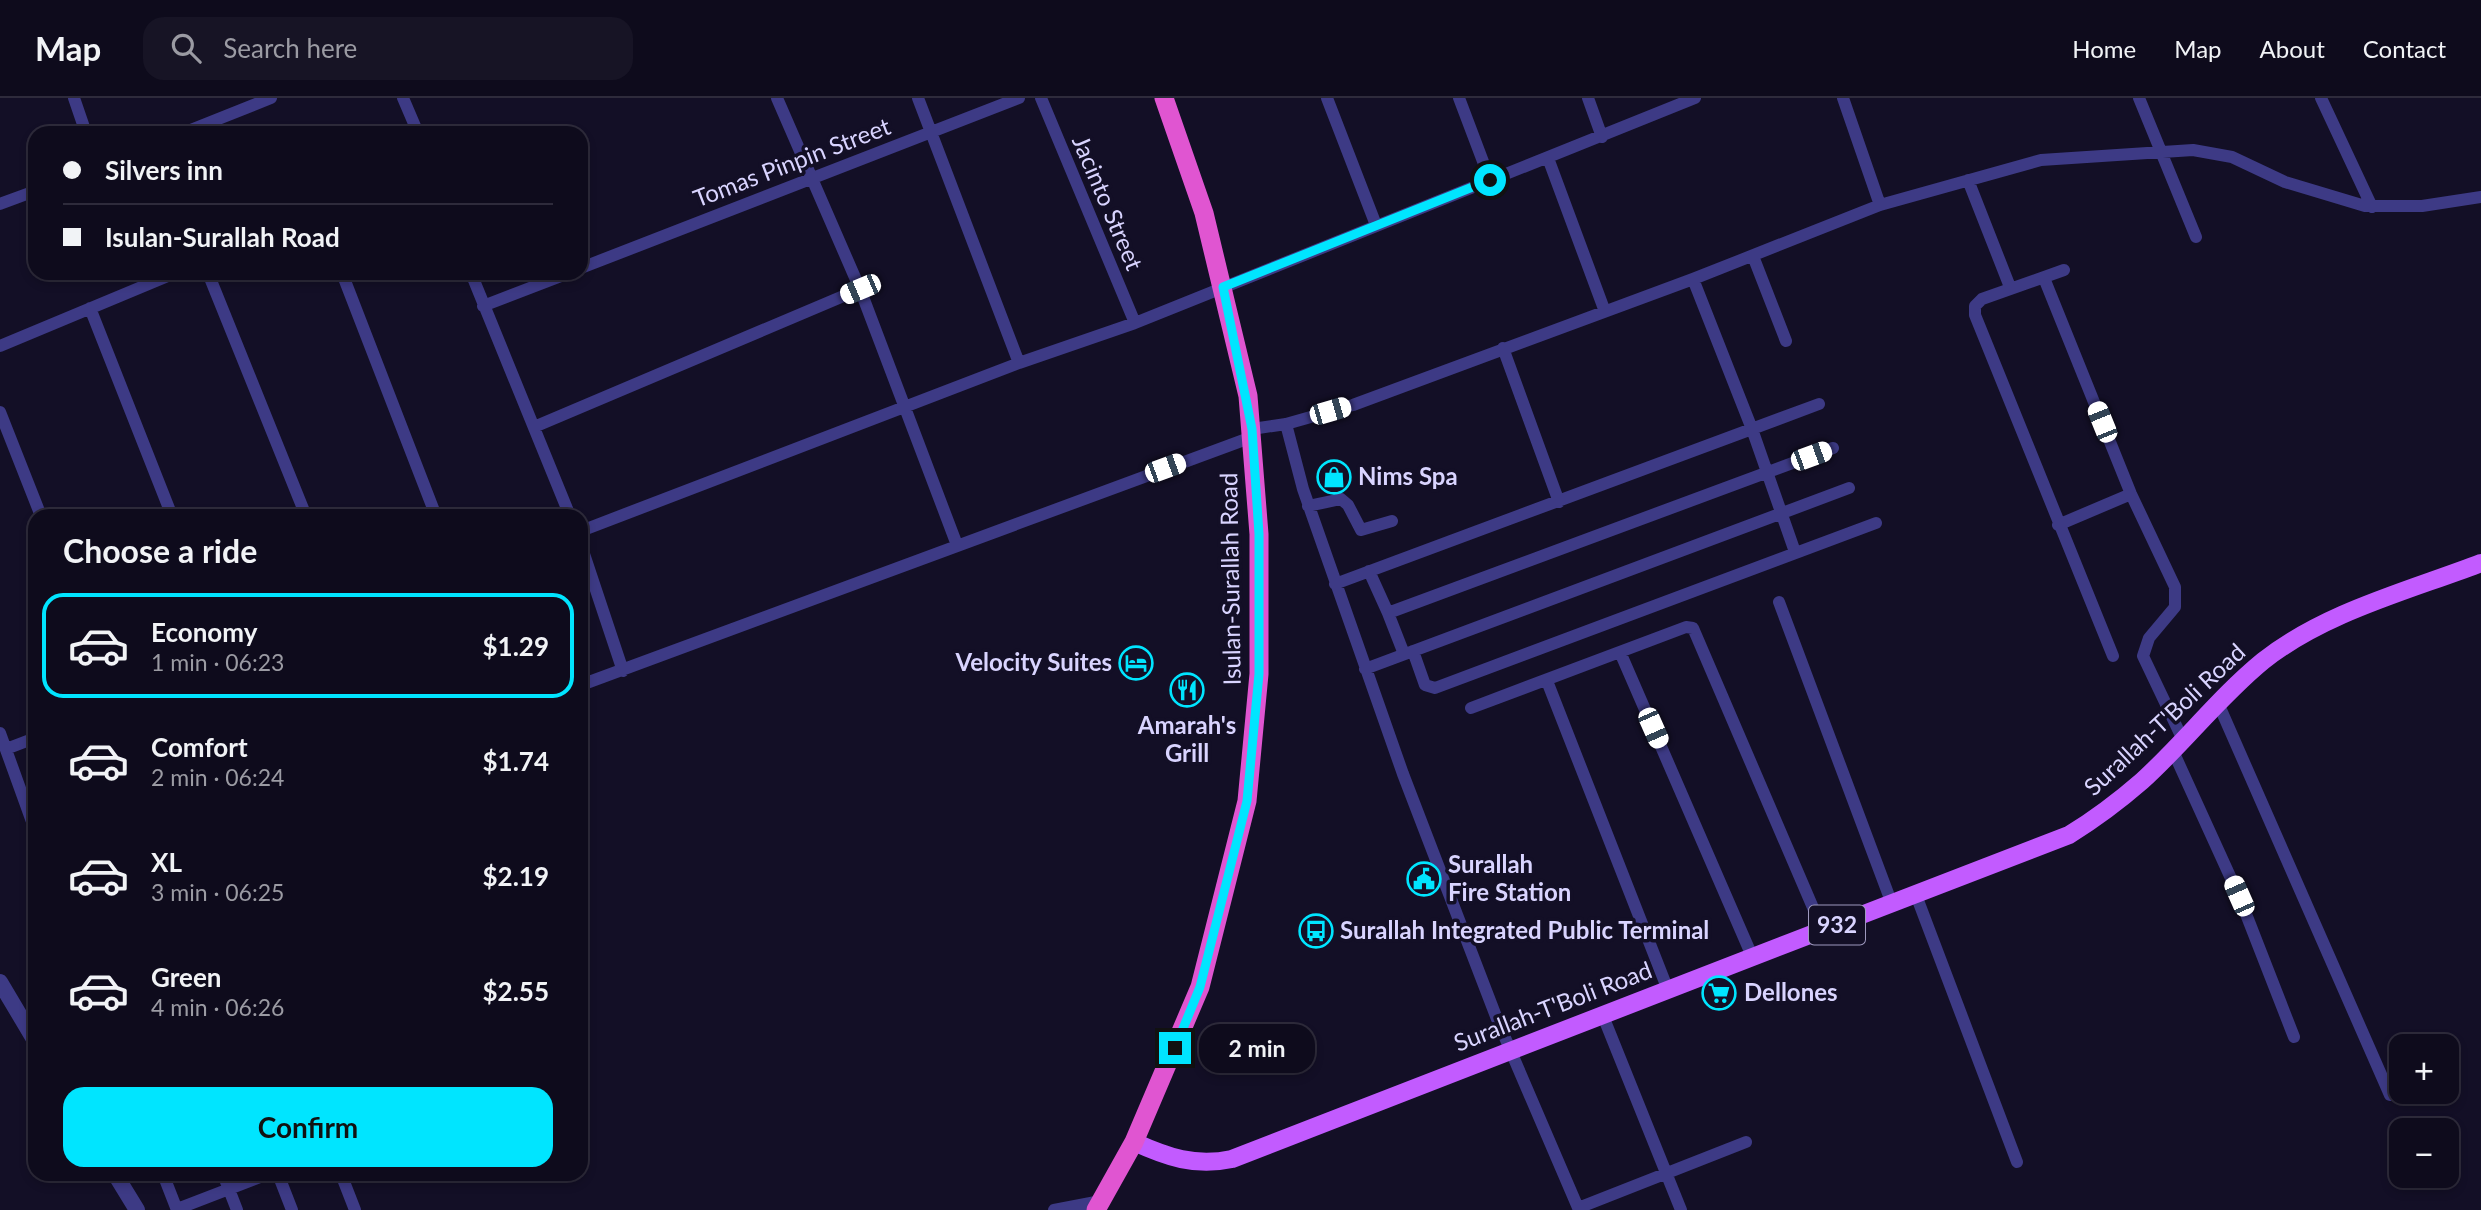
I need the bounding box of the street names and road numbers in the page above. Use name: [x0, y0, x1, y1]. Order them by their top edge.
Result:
street label: Tomas Pinpin Street: [689, 111, 894, 212]
street label: Jacinto Street: [1067, 131, 1150, 274]
street label: Isulan-Surallah Road: [1213, 472, 1246, 686]
street label: Surallah-T'Boli Road: [2077, 637, 2250, 801]
road number: 932: [1809, 905, 1865, 944]
street label: Surallah-T'Boli Road: [1449, 955, 1655, 1057]

